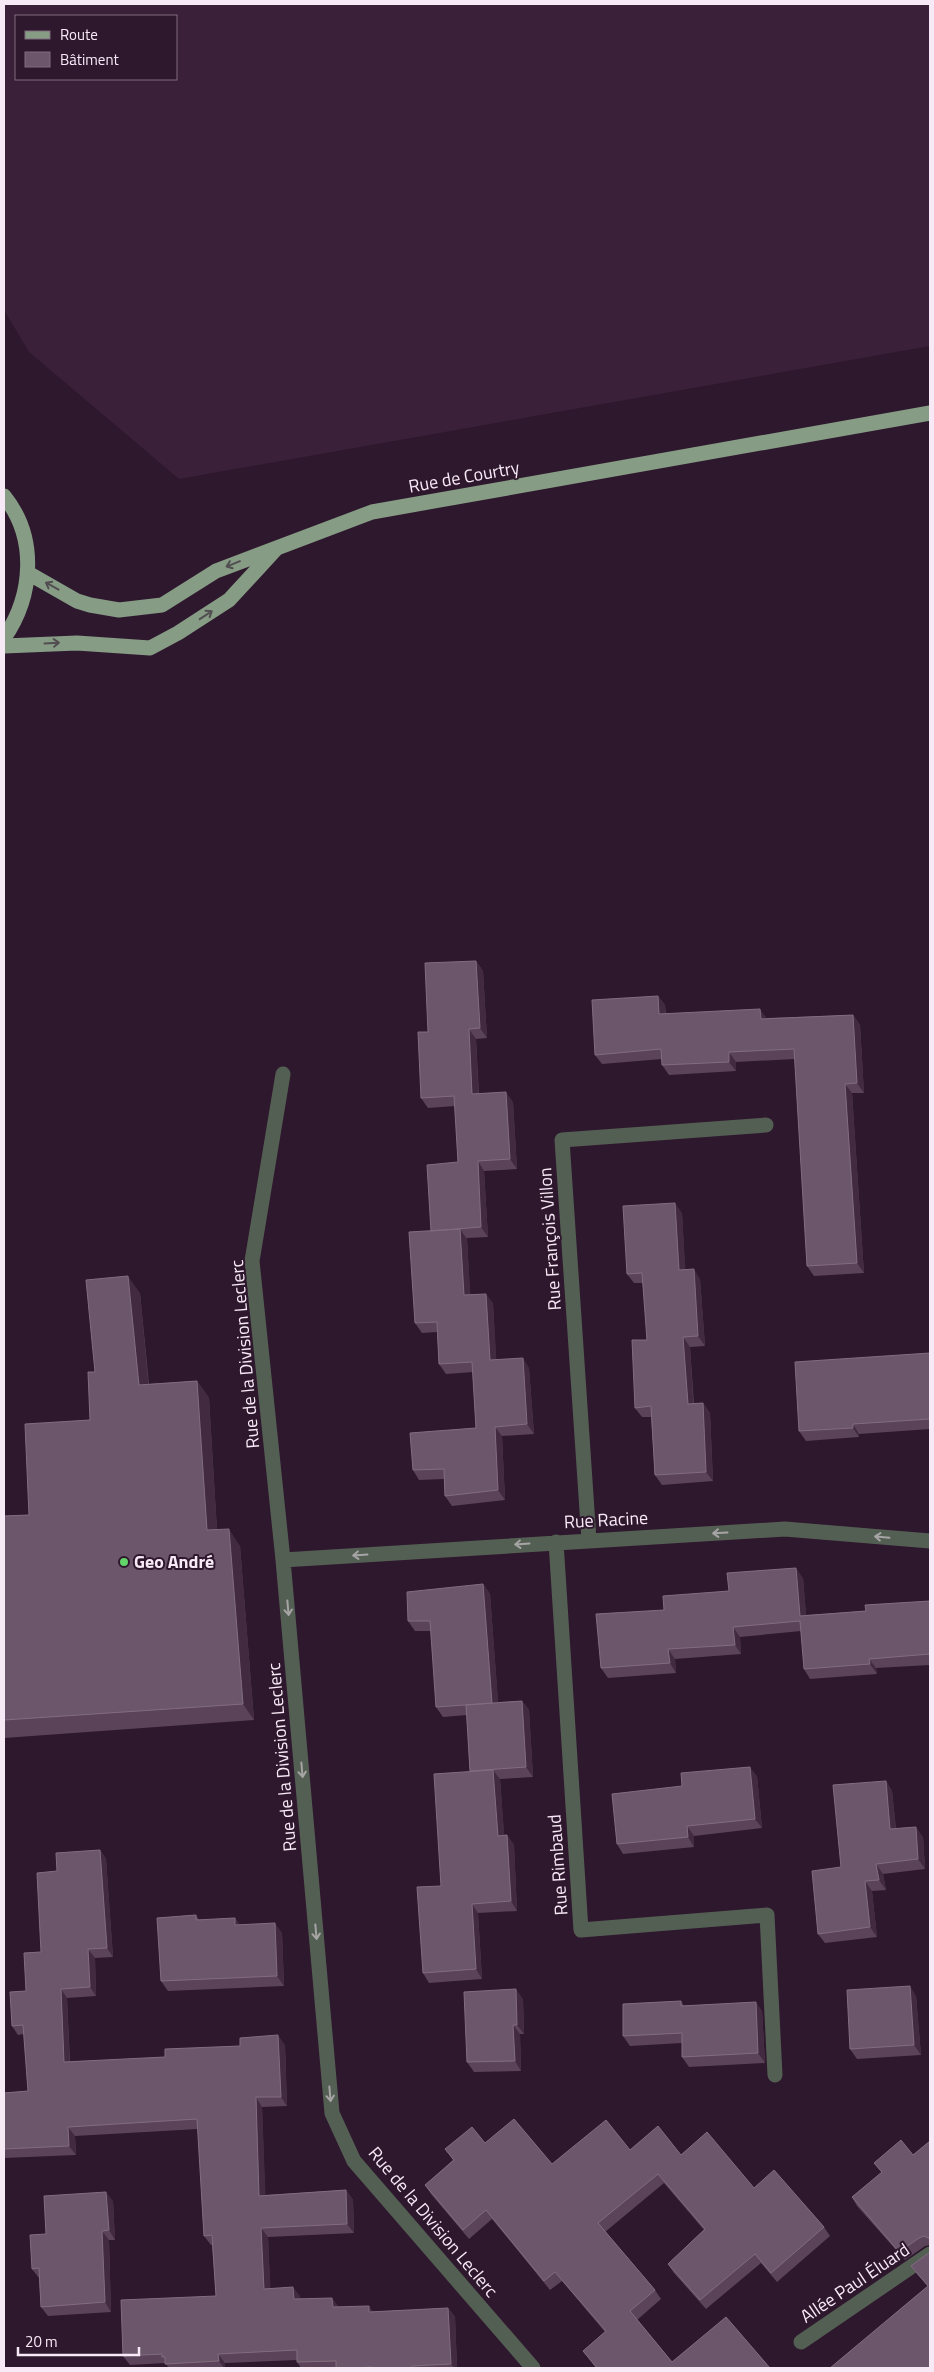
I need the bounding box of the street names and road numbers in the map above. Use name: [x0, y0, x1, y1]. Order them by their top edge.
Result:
street label: Rue de Courtry: [406, 453, 522, 500]
street label: Rue François Villon: [531, 1167, 568, 1311]
street label: Rue de la Division Leclerc: [223, 1258, 266, 1450]
street label: Rue Racine: [563, 1504, 649, 1535]
street label: Rue de la Division Leclerc: [260, 1661, 303, 1853]
street label: Rue Rimbaud: [541, 1814, 575, 1917]
street label: Rue de la Division Leclerc: [362, 2140, 505, 2303]
street label: Allée Paul Éluard: [795, 2236, 915, 2329]

